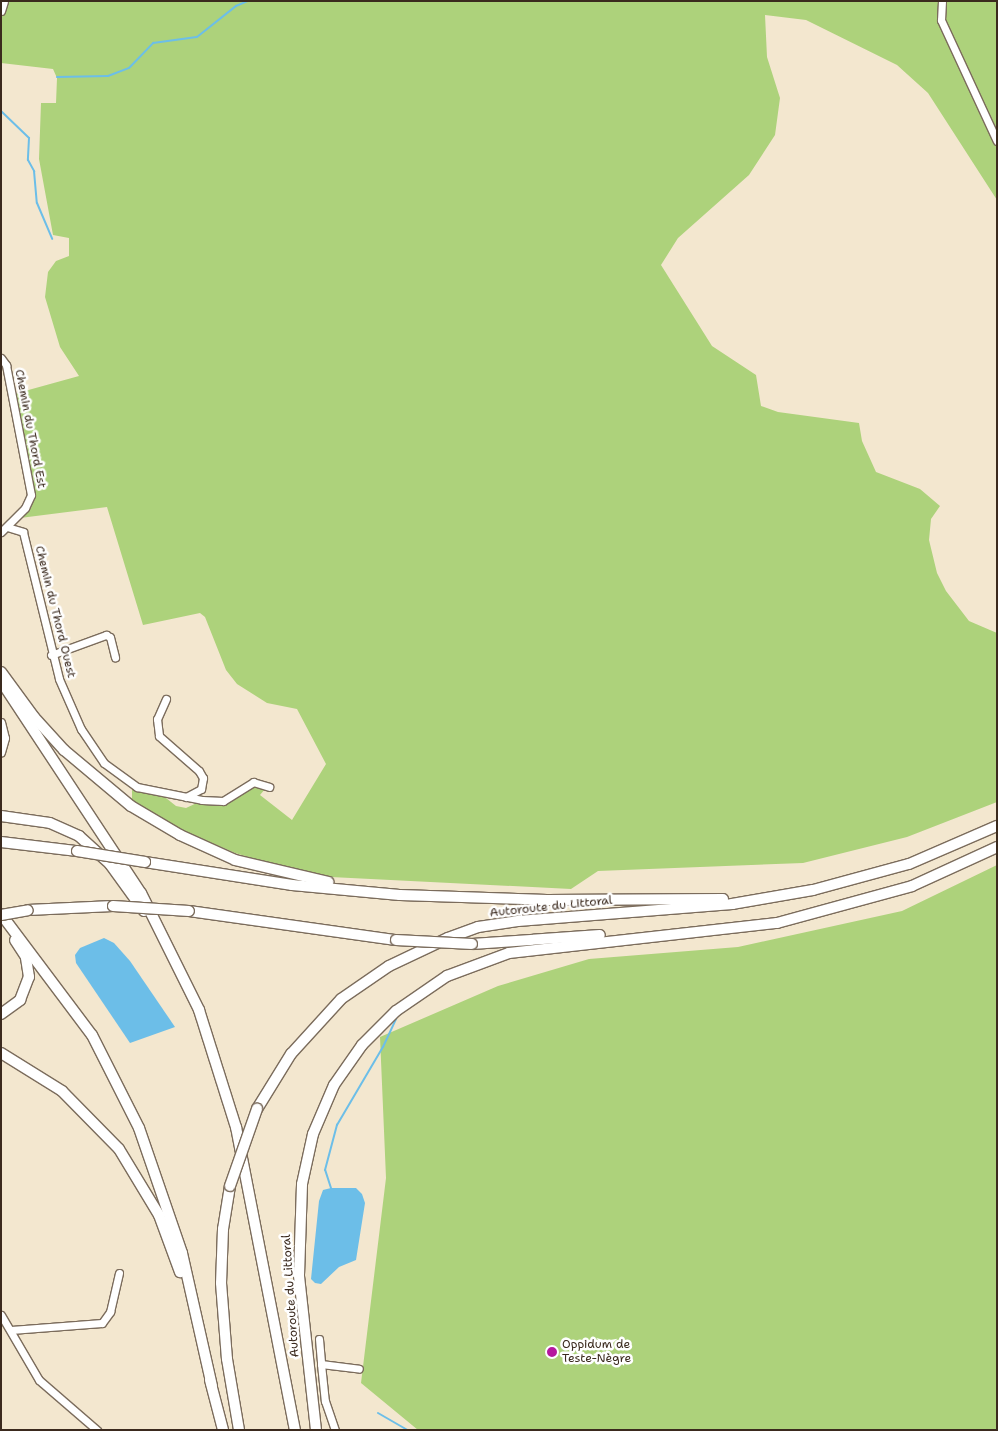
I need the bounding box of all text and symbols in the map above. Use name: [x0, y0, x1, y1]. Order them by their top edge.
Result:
street label: Chemin du Thord Est: [11, 368, 49, 490]
street label: Chemin du Thord Ouest: [32, 544, 78, 680]
street label: Autoroute du Littoral: [489, 893, 613, 921]
street label: Autoroute du Littoral: [280, 1234, 302, 1358]
place label: Oppidum de Teste-Nègre: [562, 1338, 631, 1366]
marker: Oppidum de Teste-Nègre: [546, 1346, 558, 1358]

